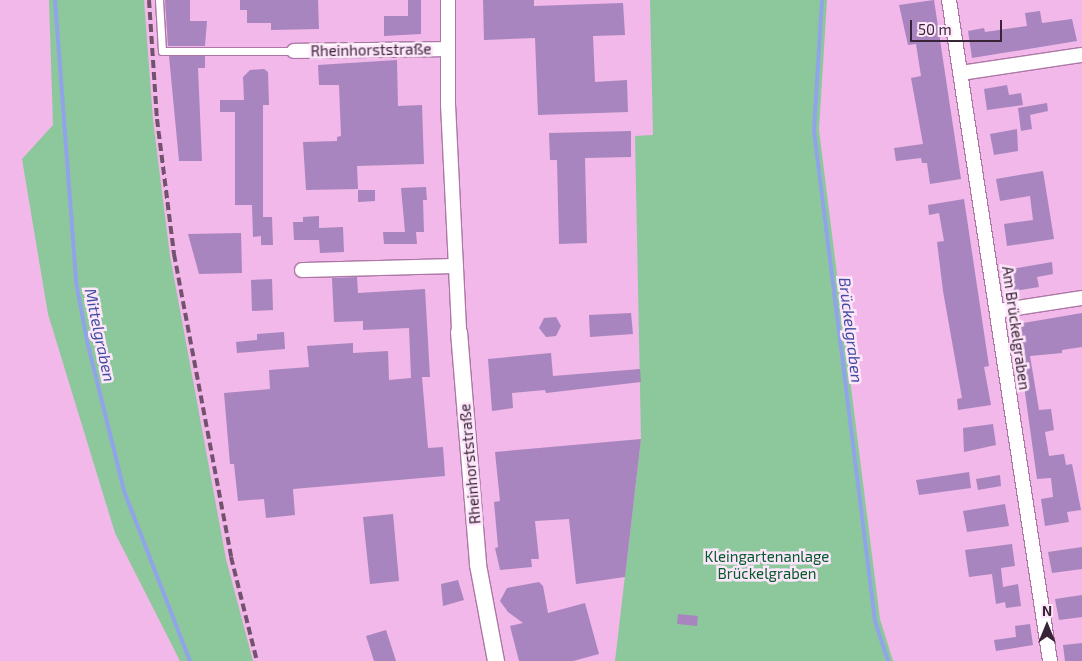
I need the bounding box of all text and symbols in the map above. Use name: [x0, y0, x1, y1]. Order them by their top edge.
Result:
scale bar: [912, 10, 1004, 42]
text: 50 m: [918, 20, 952, 38]
street label: Rheinhorststraße: [310, 40, 432, 60]
street label: Am Brückelgraben: [998, 265, 1034, 391]
water label: Brückelgraben: [835, 276, 867, 384]
water label: Mittelgraben: [81, 287, 119, 383]
street label: Rheinhorststraße: [456, 403, 484, 525]
park label: Kleingartenanlage Brückelgraben: [705, 547, 829, 582]
north arrow: [1022, 601, 1072, 651]
text: N: [1042, 602, 1052, 619]

